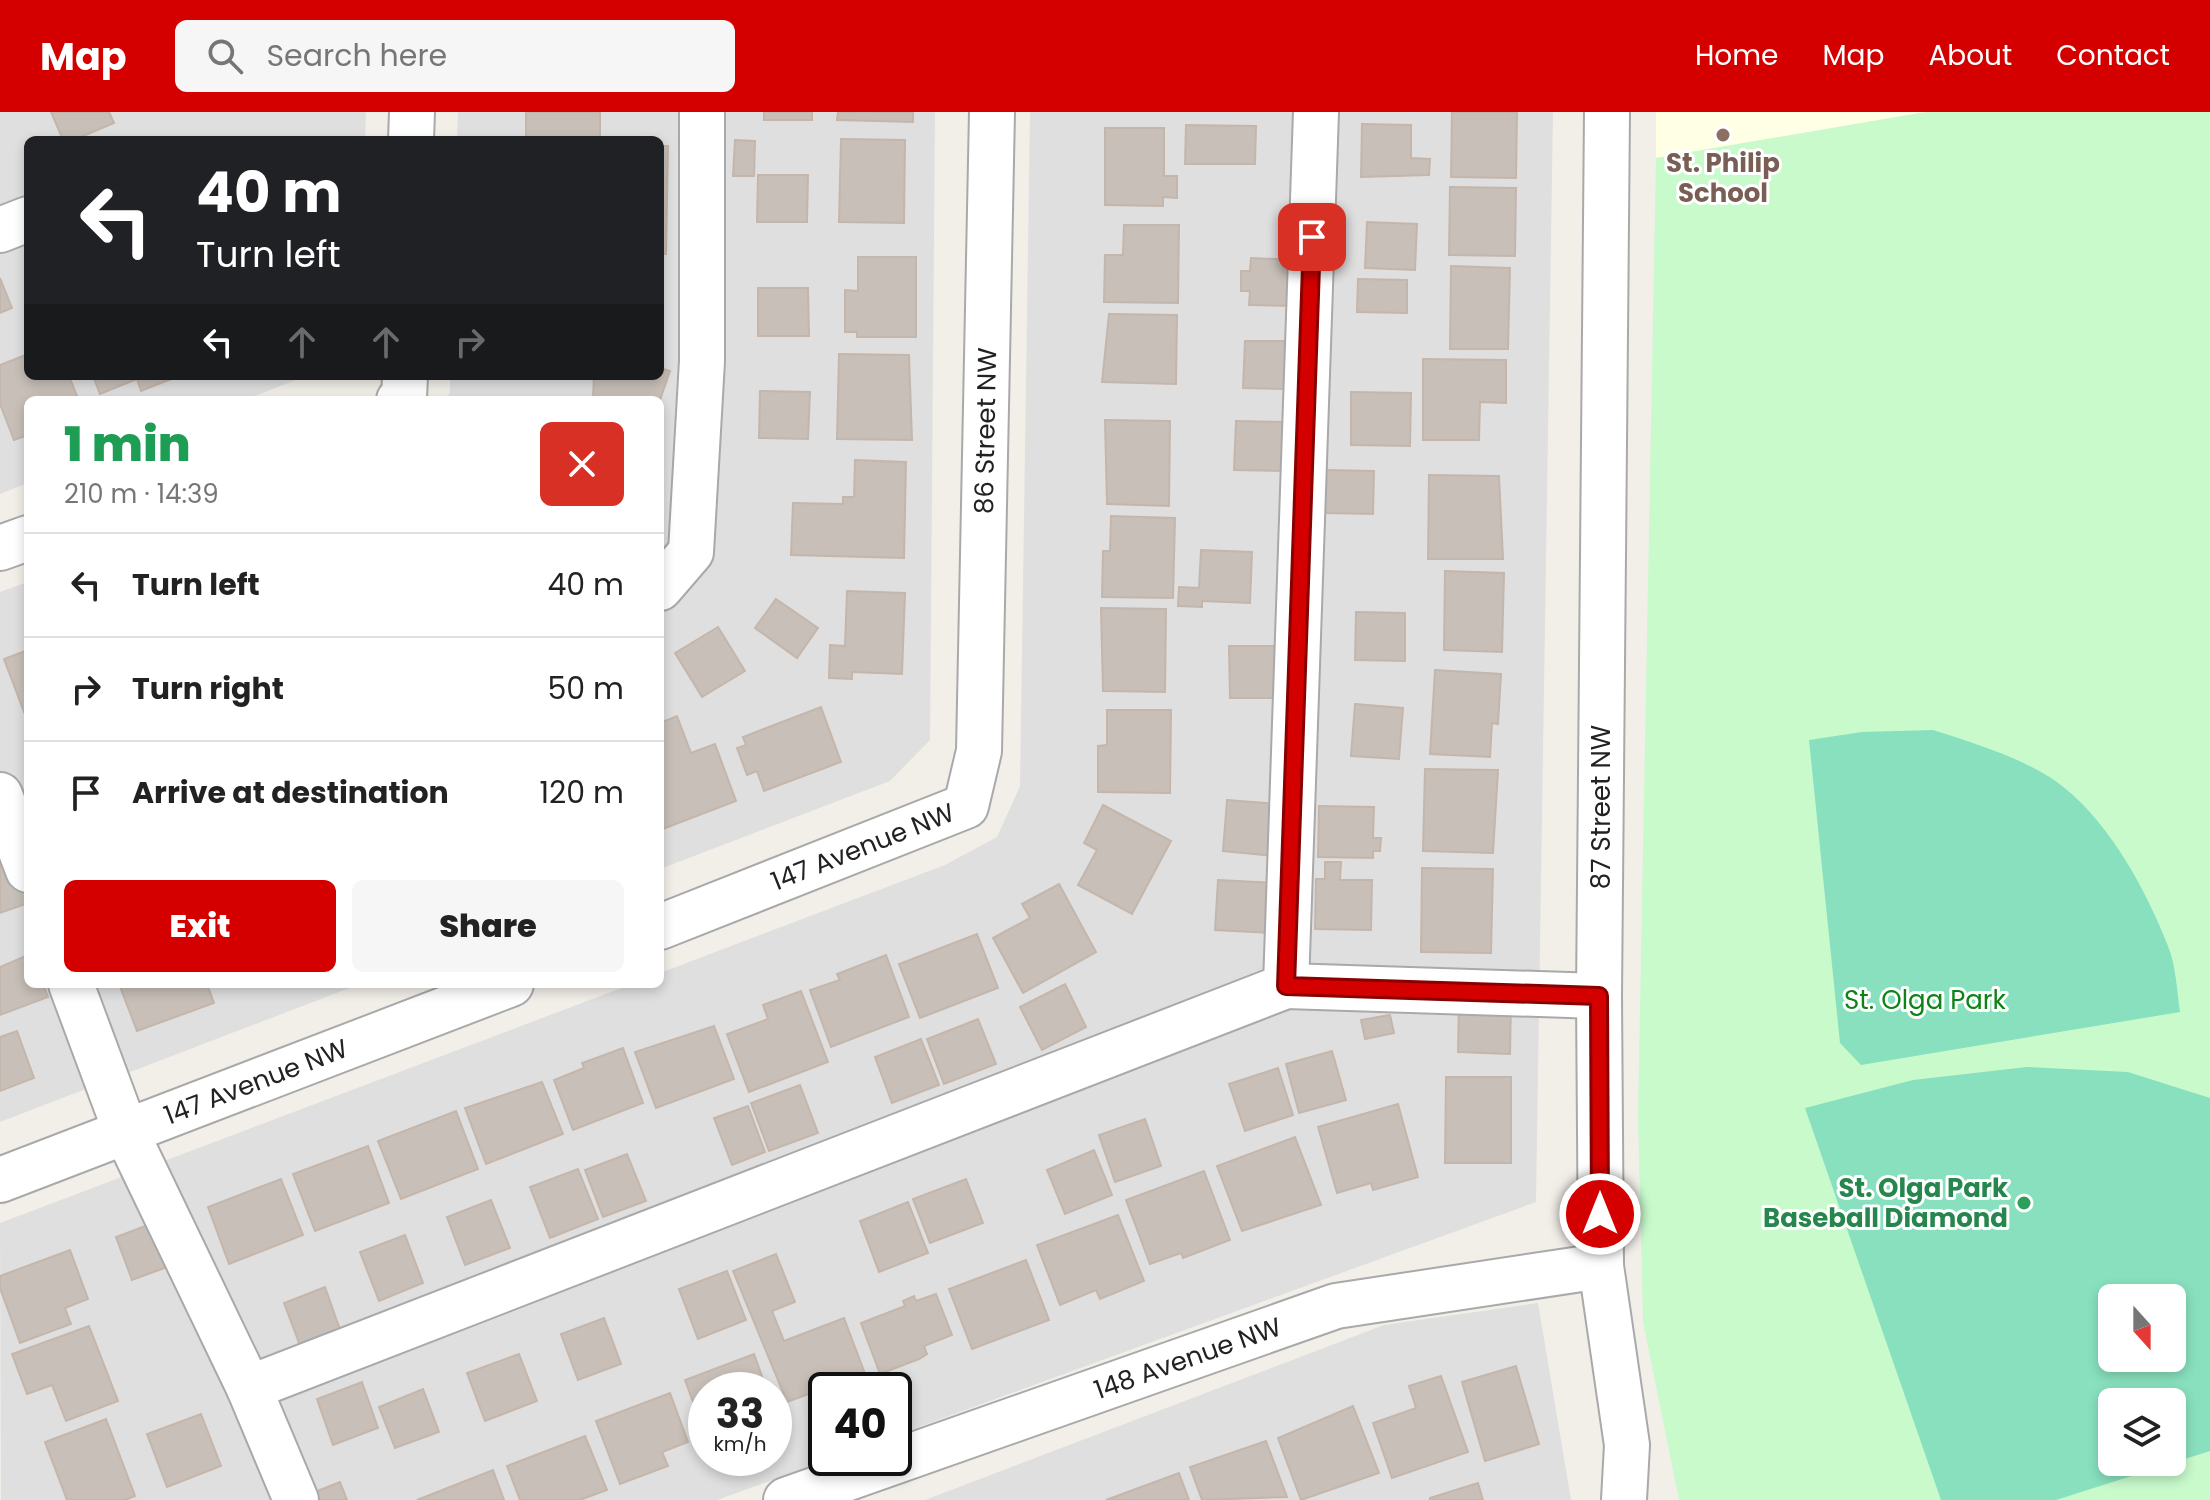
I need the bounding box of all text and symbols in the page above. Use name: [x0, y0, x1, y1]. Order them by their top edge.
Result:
search box: [175, 20, 735, 92]
text: Map: [40, 30, 127, 83]
icon: search: [203, 34, 247, 78]
text: Search here: [267, 34, 447, 77]
text: Home: [1695, 36, 1778, 75]
text: Map: [1822, 36, 1884, 75]
text: About: [1928, 36, 2012, 75]
text: Contact: [2056, 36, 2170, 75]
marker: St. Philip School: [1714, 126, 1732, 144]
place label: St. Philip School: [1666, 145, 1780, 211]
text: 40 m: [196, 153, 342, 232]
icon: left: [64, 168, 168, 272]
pin: [1278, 203, 1346, 271]
icon: arrive: [1290, 215, 1334, 259]
text: Turn left: [196, 229, 341, 280]
icon: left: [196, 320, 240, 364]
icon: ahead: [280, 320, 324, 364]
icon: ahead: [364, 320, 408, 364]
icon: right: [448, 320, 492, 364]
street label: 86 Street NW: [966, 347, 1005, 514]
text: 1 min: [64, 411, 191, 478]
button: close: [540, 422, 624, 506]
text: 210 m · 14:39: [64, 476, 219, 512]
icon: left: [64, 563, 108, 607]
text: Turn left: [132, 563, 260, 606]
text: 40 m: [547, 563, 624, 606]
icon: right: [64, 667, 108, 711]
text: Turn right: [132, 667, 284, 710]
text: 50 m: [547, 667, 624, 710]
street label: 87 Street NW: [1583, 725, 1619, 889]
icon: arrive: [64, 771, 108, 815]
text: Arrive at destination: [132, 771, 449, 814]
text: 120 m: [539, 771, 624, 814]
street label: 147 Avenue NW: [766, 794, 960, 899]
button: Exit: [64, 880, 336, 972]
button: Share: [352, 880, 624, 972]
park label: St. Olga Park: [1844, 982, 2006, 1018]
street label: 147 Avenue NW: [159, 1030, 353, 1133]
place label: St. Olga Park Baseball Diamond: [1763, 1170, 2008, 1236]
position arrow: [1558, 1172, 1642, 1256]
marker: St. Olga Park Baseball Diamond: [2015, 1194, 2033, 1212]
north arrow: [2098, 1284, 2186, 1372]
map controls: [2098, 1284, 2186, 1476]
street label: 148 Avenue NW: [1089, 1309, 1286, 1408]
speed limit sign: 40: [808, 1372, 912, 1476]
text: 33: [716, 1386, 764, 1442]
button: layers: [2098, 1388, 2186, 1476]
text: km/h: [713, 1430, 767, 1458]

